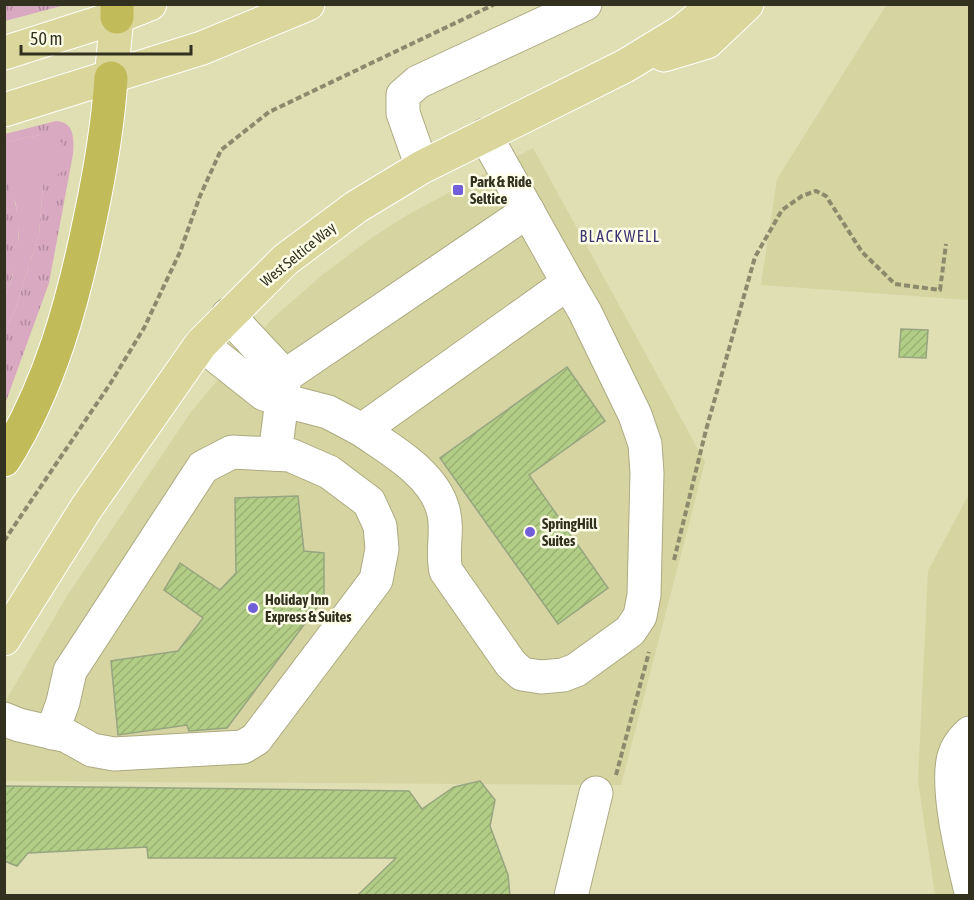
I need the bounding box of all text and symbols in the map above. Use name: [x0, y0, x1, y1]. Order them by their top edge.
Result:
scale bar: [21, 18, 190, 56]
text: 50 m: [30, 28, 62, 49]
place label: Park & Ride Seltice: [470, 173, 532, 207]
marker: Park & Ride Seltice: [451, 183, 465, 197]
street label: West Seltice Way: [257, 219, 339, 289]
district label: BLACKWELL: [580, 227, 660, 245]
place label: SpringHill Suites: [542, 515, 598, 549]
marker: SpringHill Suites: [523, 525, 537, 539]
place label: Holiday Inn Express & Suites: [265, 591, 352, 625]
marker: Holiday Inn Express & Suites: [246, 601, 260, 615]

